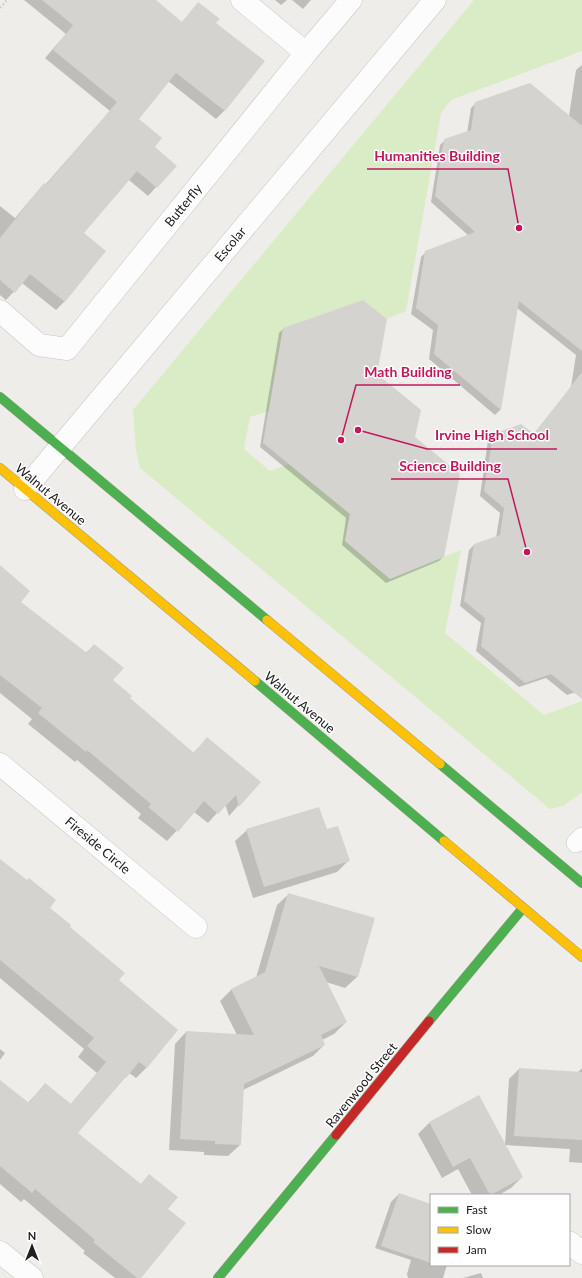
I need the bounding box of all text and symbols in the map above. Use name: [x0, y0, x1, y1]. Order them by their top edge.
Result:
callout: Humanities Building: [367, 143, 508, 169]
text: Humanities Building: [374, 147, 500, 164]
street label: Butterfly: [161, 180, 205, 230]
street label: Escolar: [211, 223, 249, 265]
callout: Math Building: [356, 359, 460, 385]
text: Math Building: [364, 363, 452, 380]
callout: Irvine High School: [427, 423, 557, 449]
text: Irvine High School: [435, 426, 549, 443]
callout: Science Building: [391, 453, 508, 479]
text: Science Building: [399, 457, 501, 474]
street label: Walnut Avenue: [12, 460, 90, 528]
street label: Walnut Avenue: [261, 668, 339, 736]
street label: Fireside Circle: [62, 813, 134, 877]
street label: Ravenwood Street: [322, 1039, 400, 1131]
legend: [430, 1194, 570, 1266]
text: Fast: [466, 1202, 488, 1217]
text: Slow: [466, 1222, 492, 1237]
north arrow: [12, 1226, 52, 1266]
text: N: [28, 1229, 36, 1242]
text: Jam: [466, 1242, 487, 1257]

